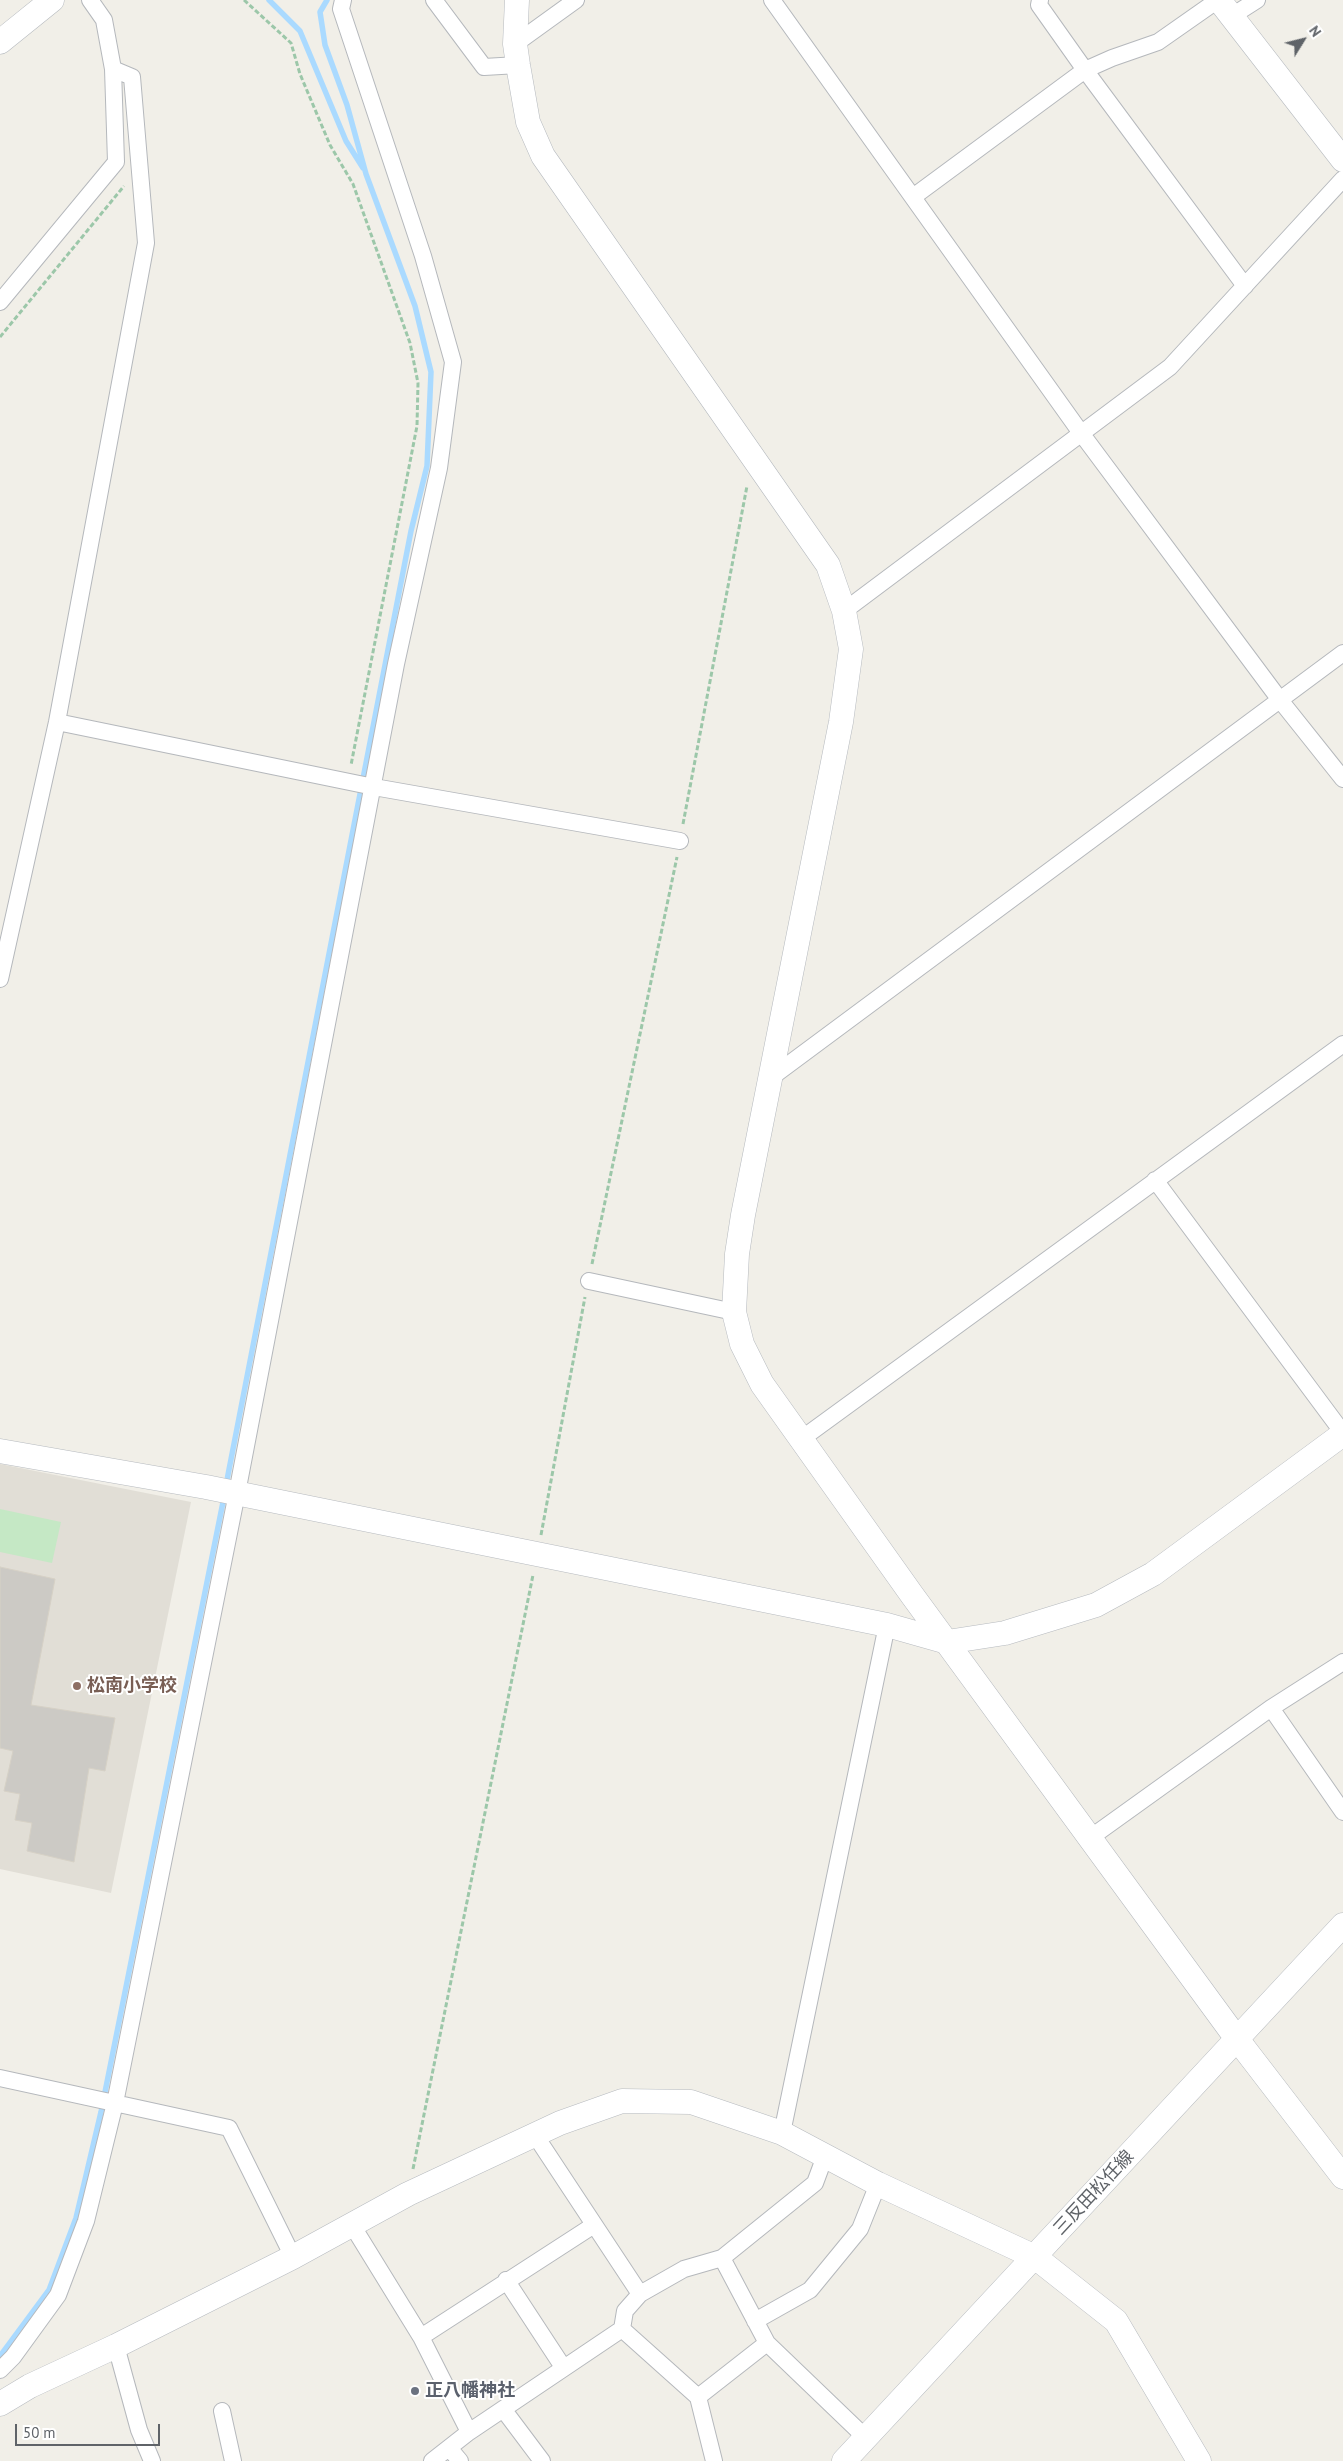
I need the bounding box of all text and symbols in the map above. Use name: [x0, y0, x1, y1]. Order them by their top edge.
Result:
north arrow: [1278, 15, 1328, 65]
text: N: [1305, 22, 1325, 40]
place label: 松南小学校: [87, 1675, 177, 1697]
marker: 松南小学校: [71, 1680, 83, 1692]
street label: 三反田松任線: [1049, 2146, 1139, 2240]
place label: 正八幡神社: [425, 2380, 515, 2402]
marker: 正八幡神社: [409, 2385, 421, 2397]
scale bar: [18, 2414, 162, 2446]
text: 50 m: [23, 2423, 56, 2442]

